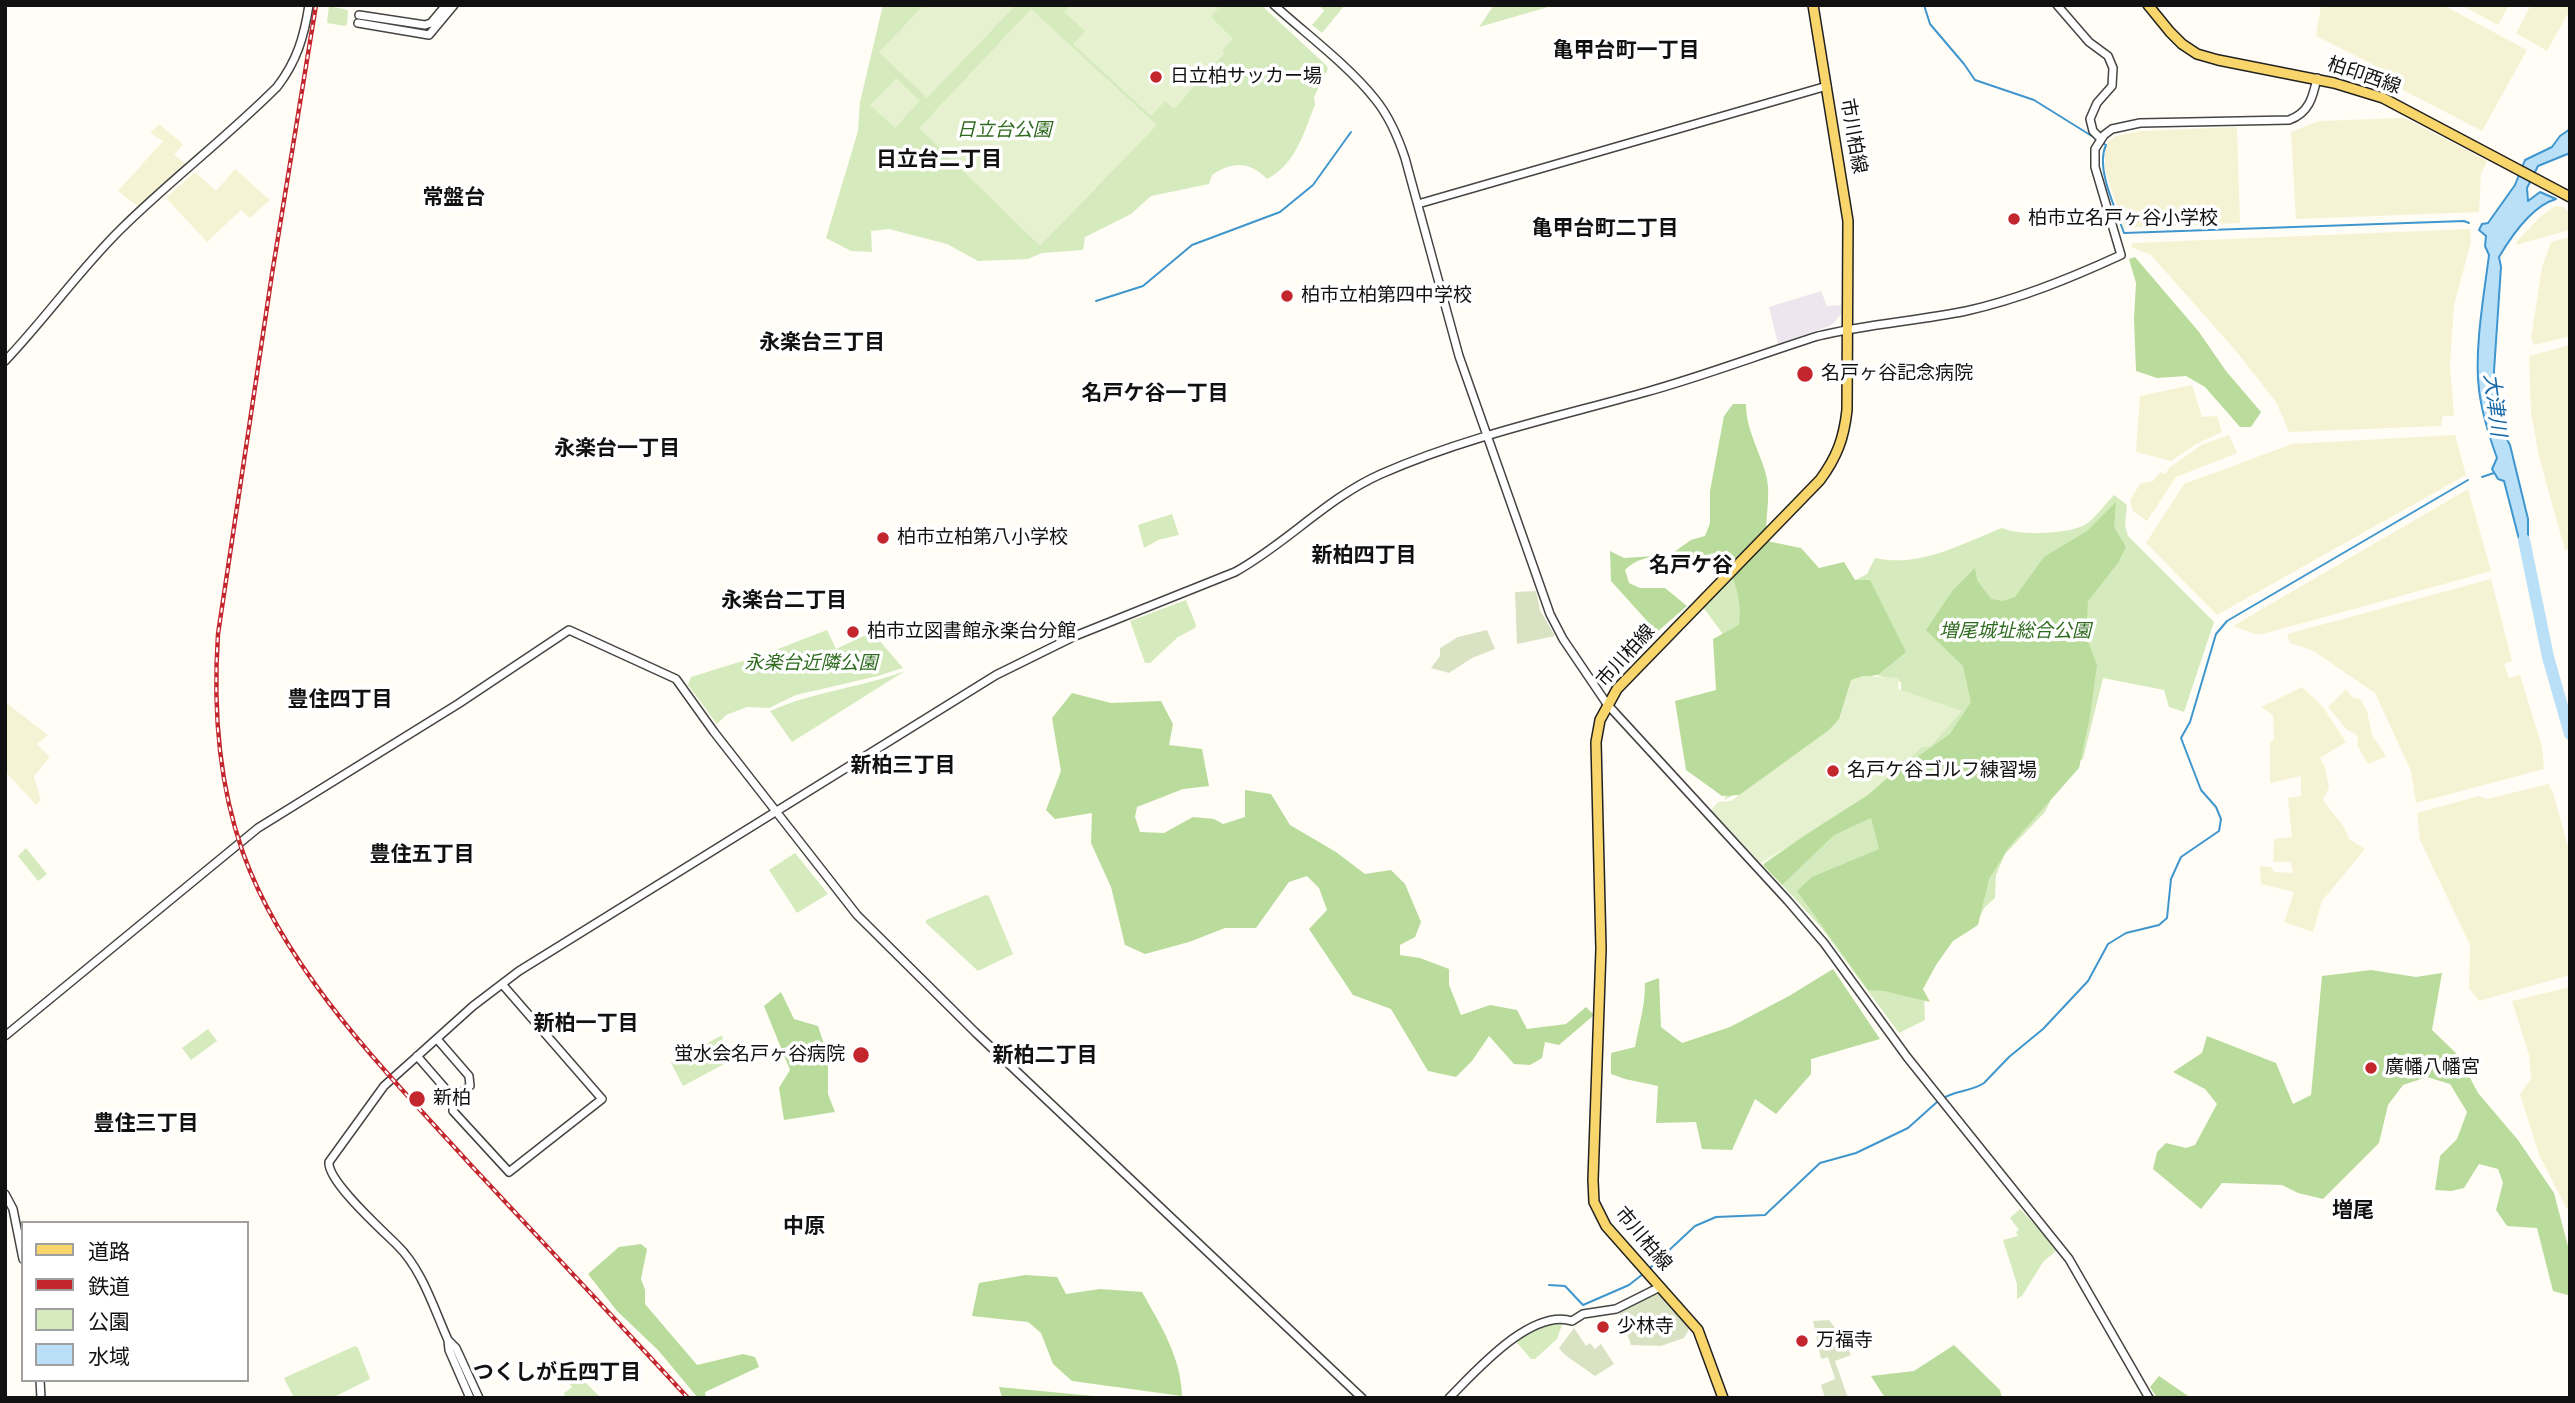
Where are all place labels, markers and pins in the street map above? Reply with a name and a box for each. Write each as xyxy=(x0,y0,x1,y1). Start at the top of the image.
place label: 日立柏サッカー場 xyxy=(1170,66,1322,88)
marker: 日立柏サッカー場 xyxy=(1148,69,1164,85)
place label: 柏市立名戸ヶ谷小学校 xyxy=(2028,208,2218,230)
marker: 柏市立名戸ヶ谷小学校 xyxy=(2006,211,2022,227)
place label: 柏市立柏第四中学校 xyxy=(1301,285,1472,307)
marker: 柏市立柏第四中学校 xyxy=(1279,288,1295,304)
place label: 名戸ヶ谷記念病院 xyxy=(1821,363,1973,385)
marker: 名戸ヶ谷記念病院 xyxy=(1795,364,1815,384)
place label: 柏市立柏第八小学校 xyxy=(897,527,1068,549)
marker: 柏市立柏第八小学校 xyxy=(875,530,891,546)
place label: 柏市立図書館永楽台分館 xyxy=(867,621,1076,643)
marker: 柏市立図書館永楽台分館 xyxy=(845,624,861,640)
place label: 名戸ケ谷ゴルフ練習場 xyxy=(1847,760,2037,782)
marker: 名戸ケ谷ゴルフ練習場 xyxy=(1825,763,1841,779)
place label: 蛍水会名戸ヶ谷病院 xyxy=(674,1044,845,1066)
marker: 蛍水会名戸ヶ谷病院 xyxy=(851,1045,871,1065)
place label: 廣幡八幡宮 xyxy=(2385,1057,2480,1079)
marker: 廣幡八幡宮 xyxy=(2363,1060,2379,1076)
place label: 新柏 xyxy=(433,1088,471,1110)
marker: 新柏 xyxy=(407,1089,427,1109)
place label: 少林寺 xyxy=(1617,1316,1674,1338)
marker: 少林寺 xyxy=(1595,1319,1611,1335)
place label: 万福寺 xyxy=(1816,1330,1873,1352)
marker: 万福寺 xyxy=(1794,1333,1810,1349)

